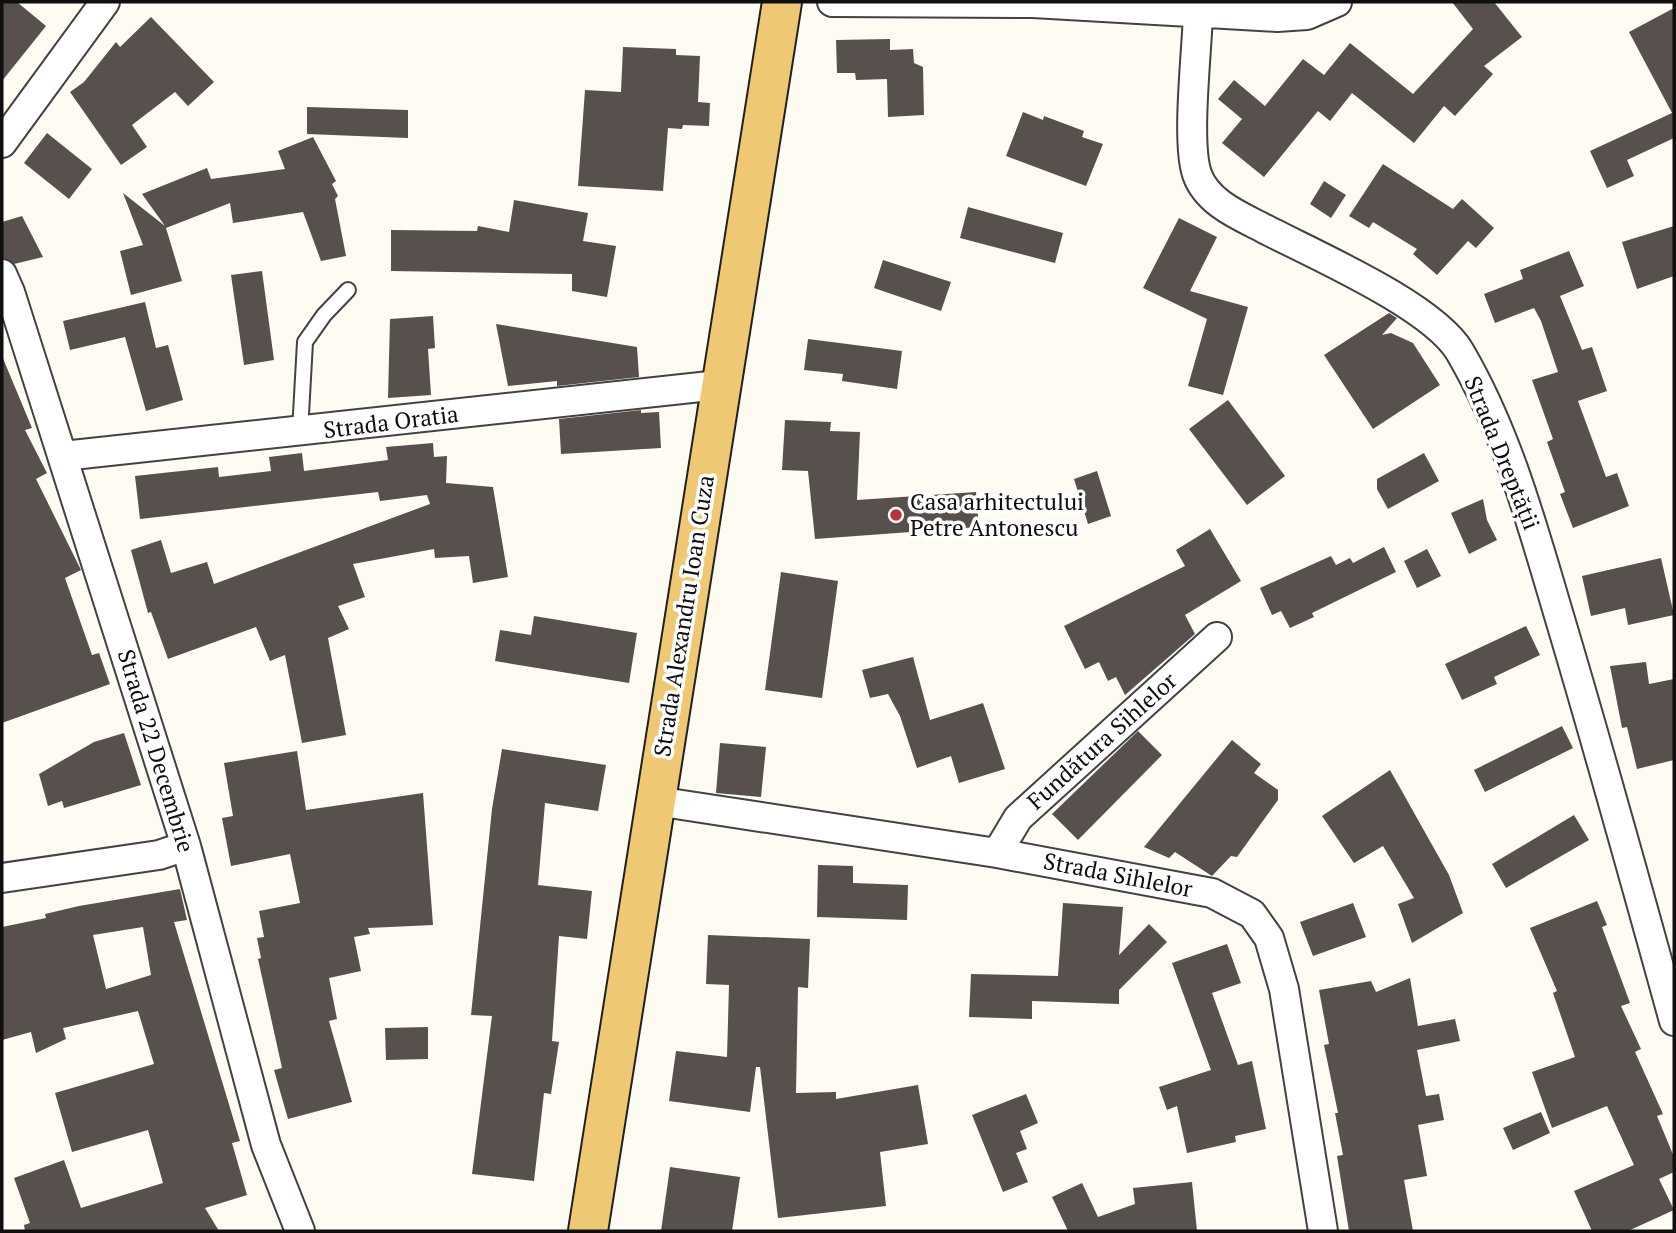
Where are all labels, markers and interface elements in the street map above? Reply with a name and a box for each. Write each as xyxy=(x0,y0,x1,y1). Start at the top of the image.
street label: Strada Dreptății xyxy=(1458,371,1547,534)
street label: Strada Oratia xyxy=(322,398,461,445)
street label: Strada Alexandru Ioan Cuza xyxy=(646,472,721,759)
place label: Casa arhitectului Petre Antonescu xyxy=(910,486,1084,543)
marker: Casa arhitectului Petre Antonescu xyxy=(888,507,904,523)
street label: Strada 22 Decembrie xyxy=(111,646,202,856)
street label: Fundătura Sihlelor xyxy=(1020,665,1183,816)
street label: Strada Sihlelor xyxy=(1041,845,1195,904)

